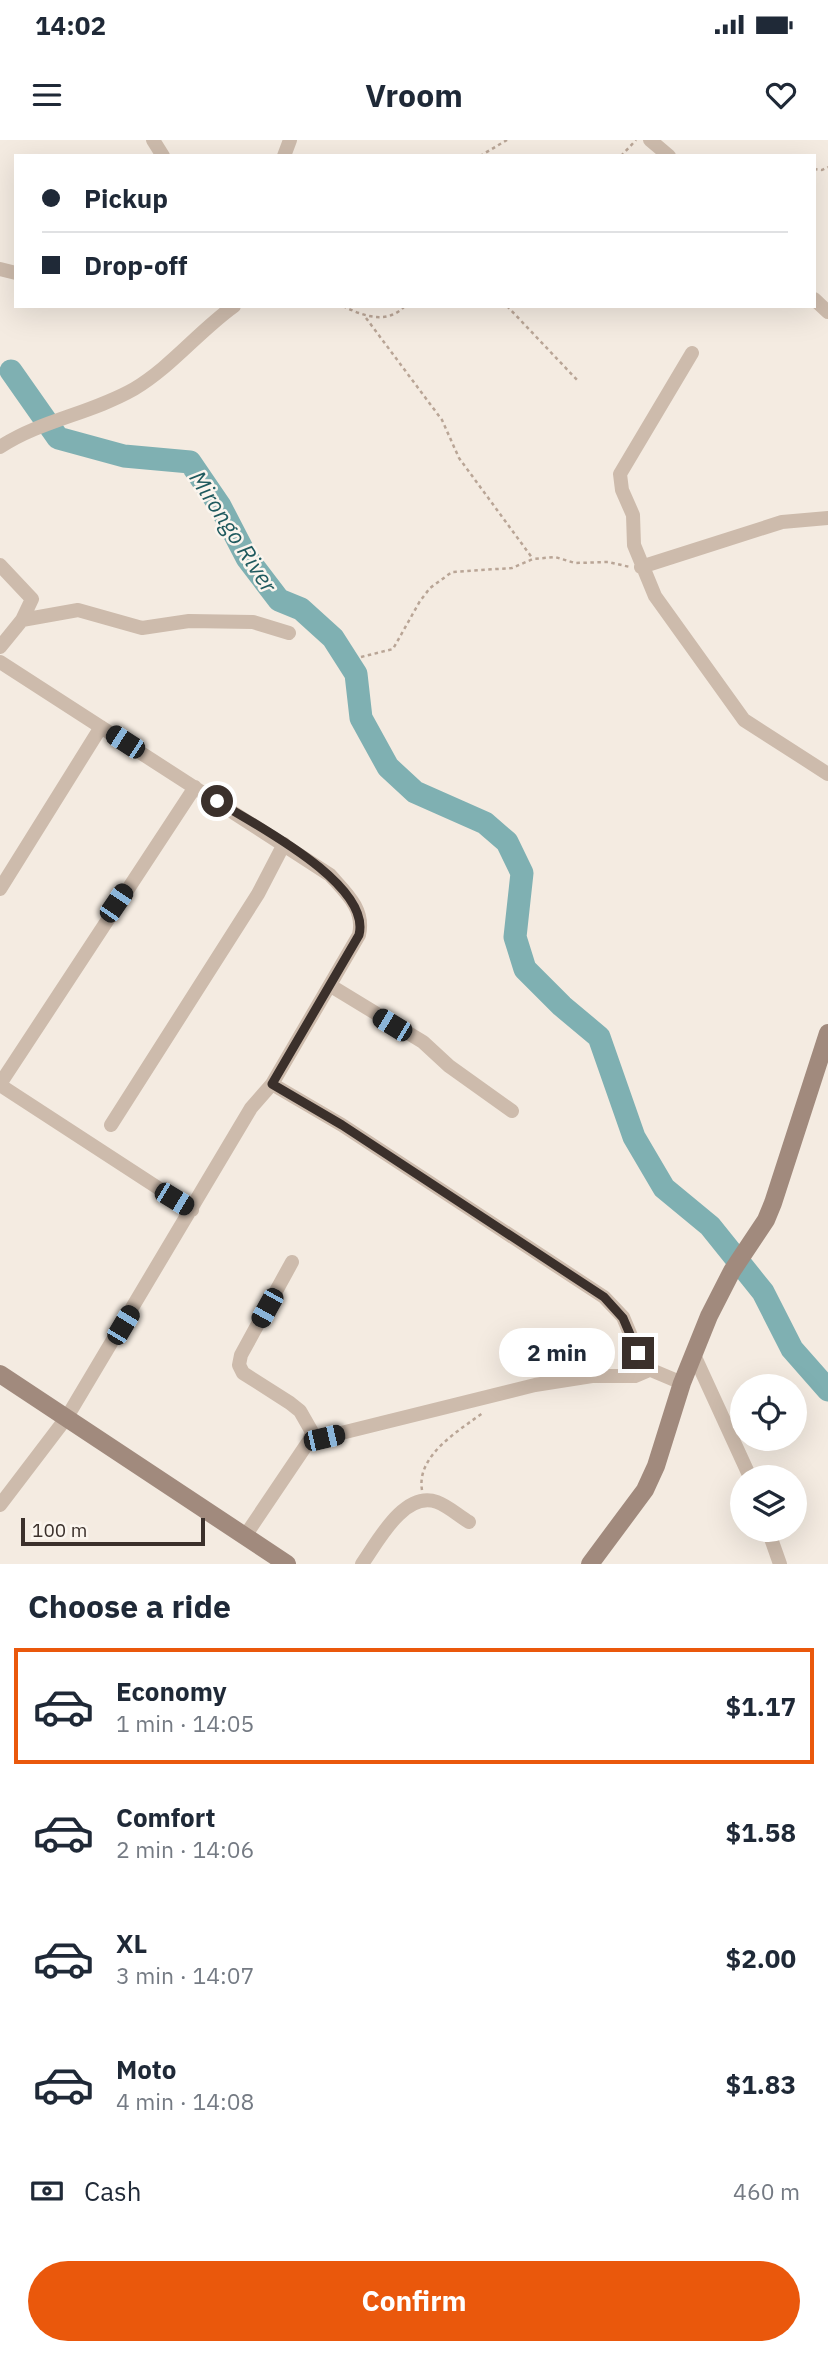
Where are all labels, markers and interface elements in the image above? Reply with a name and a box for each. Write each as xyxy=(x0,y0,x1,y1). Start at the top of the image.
text: 14:02 xyxy=(35,8,106,42)
text: Vroom xyxy=(365,74,463,116)
icon: menu xyxy=(28,76,66,114)
icon: heart xyxy=(762,76,800,114)
text: Pickup xyxy=(84,181,168,215)
text: Drop-off xyxy=(84,248,187,282)
water label: Mirongo River xyxy=(183,464,285,598)
car xyxy=(102,722,149,762)
route start xyxy=(201,785,233,817)
car xyxy=(96,880,137,926)
car xyxy=(369,1005,416,1045)
car xyxy=(151,1179,198,1219)
car xyxy=(248,1285,287,1331)
car xyxy=(104,1302,143,1348)
callout: 2 min xyxy=(498,1328,614,1378)
text: 2 min xyxy=(527,1337,587,1367)
route end xyxy=(622,1337,654,1369)
map controls xyxy=(730,1374,807,1542)
button: locate xyxy=(730,1374,807,1451)
car xyxy=(302,1423,347,1453)
button: layers xyxy=(730,1465,807,1542)
scale bar xyxy=(21,1515,205,1547)
text: 100 m xyxy=(32,1518,87,1542)
text: Choose a ride xyxy=(28,1585,231,1627)
text: Economy xyxy=(116,1674,227,1708)
icon: car xyxy=(32,1675,95,1738)
text: $1.17 xyxy=(726,1689,796,1723)
text: 1 min · 14:05 xyxy=(116,1708,254,1738)
text: Comfort xyxy=(116,1800,215,1834)
icon: car xyxy=(32,1801,95,1864)
text: $1.58 xyxy=(726,1815,796,1849)
text: 2 min · 14:06 xyxy=(116,1834,254,1864)
text: XL xyxy=(116,1926,147,1960)
icon: car xyxy=(32,1927,95,1990)
text: $2.00 xyxy=(726,1941,796,1975)
text: 3 min · 14:07 xyxy=(116,1960,254,1990)
text: Moto xyxy=(116,2052,176,2086)
icon: car xyxy=(32,2053,95,2116)
text: $1.83 xyxy=(726,2067,796,2101)
text: 4 min · 14:08 xyxy=(116,2086,254,2116)
icon: cash xyxy=(28,2172,66,2210)
text: Cash xyxy=(84,2174,141,2208)
text: 460 m xyxy=(733,2176,800,2206)
button: Confirm xyxy=(28,2261,800,2341)

